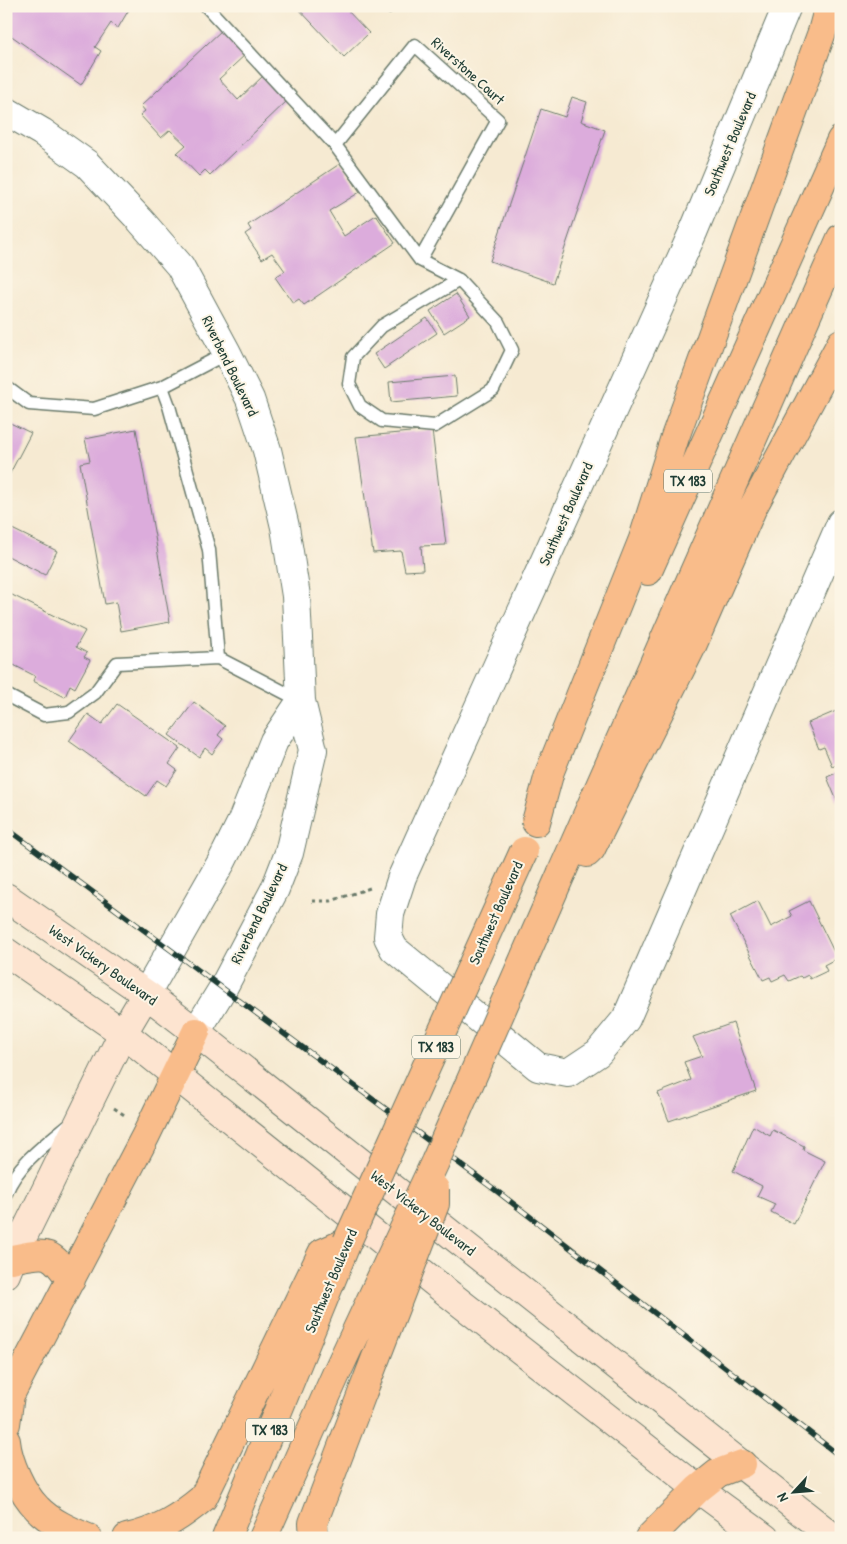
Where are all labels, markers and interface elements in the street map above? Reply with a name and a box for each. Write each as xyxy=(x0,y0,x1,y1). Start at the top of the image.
street label: Riverstone Court xyxy=(427,32,510,110)
street label: Southwest Boulevard xyxy=(698,89,761,199)
street label: Riverbend Boulevard xyxy=(197,312,264,420)
street label: Southwest Boulevard xyxy=(533,459,598,569)
road number: TX 183 xyxy=(664,470,712,492)
street label: Southwest Boulevard xyxy=(463,858,528,968)
street label: Riverbend Boulevard xyxy=(225,860,292,967)
street label: West Vickery Boulevard xyxy=(45,919,162,1010)
road number: TX 183 xyxy=(412,1036,460,1058)
street label: West Vickery Boulevard xyxy=(366,1165,480,1260)
street label: Southwest Boulevard xyxy=(299,1226,362,1336)
road number: TX 183 xyxy=(246,1418,294,1442)
north arrow xyxy=(770,1466,820,1516)
text: N xyxy=(771,1490,792,1505)

